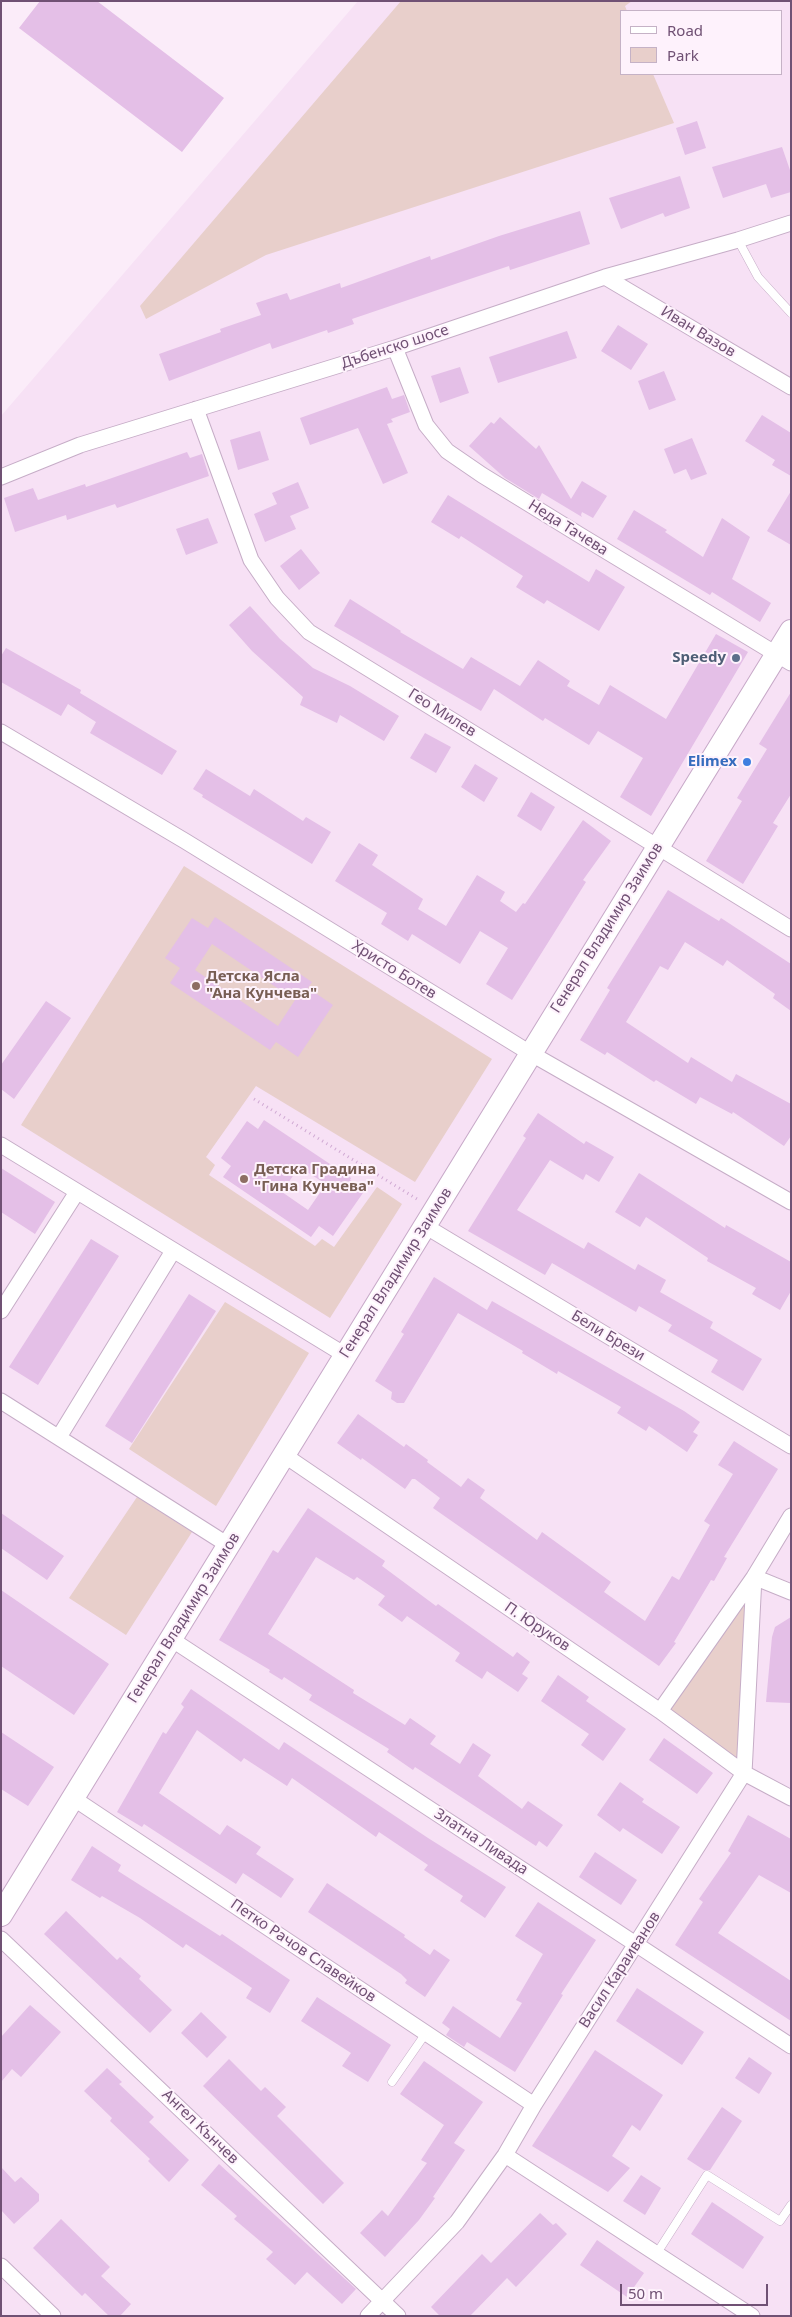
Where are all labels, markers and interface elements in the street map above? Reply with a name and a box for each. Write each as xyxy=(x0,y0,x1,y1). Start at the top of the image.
legend xyxy=(620,10,782,75)
text: Road xyxy=(667,20,703,40)
text: Park xyxy=(667,45,699,65)
street label: Иван Вазов xyxy=(657,303,739,361)
street label: Дъбенско шосе xyxy=(339,321,451,373)
street label: Неда Тачева xyxy=(525,496,611,560)
place label: Speedy xyxy=(672,649,726,667)
marker: Speedy xyxy=(730,652,742,664)
street label: Гео Милев xyxy=(405,685,479,741)
place label: Elimex xyxy=(688,753,737,771)
marker: Elimex xyxy=(741,756,753,768)
street label: Генерал Владимир Заимов xyxy=(547,840,667,1016)
street label: Христо Ботев xyxy=(349,937,439,1003)
place label: Детска Ясла "Ана Кунчева" xyxy=(206,968,317,1003)
marker: Детска Ясла "Ана Кунчева" xyxy=(190,980,202,992)
place label: Детска Градина "Гина Кунчева" xyxy=(254,1161,376,1196)
marker: Детска Градина "Гина Кунчева" xyxy=(238,1173,250,1185)
street label: Генерал Владимир Заимов xyxy=(336,1185,456,1361)
street label: Бели Брези xyxy=(568,1307,648,1365)
street label: Генерал Владимир Заимов xyxy=(124,1530,244,1706)
street label: П. Юруков xyxy=(501,1599,573,1655)
street label: Златна Ливада xyxy=(431,1805,531,1879)
street label: Петко Рачов Славейков xyxy=(227,1896,379,2006)
street label: Васил Караиванов xyxy=(576,1908,664,2032)
street label: Ангел Кънчев xyxy=(158,2086,242,2168)
scale bar xyxy=(622,2274,770,2306)
text: 50 m xyxy=(628,2283,663,2303)

